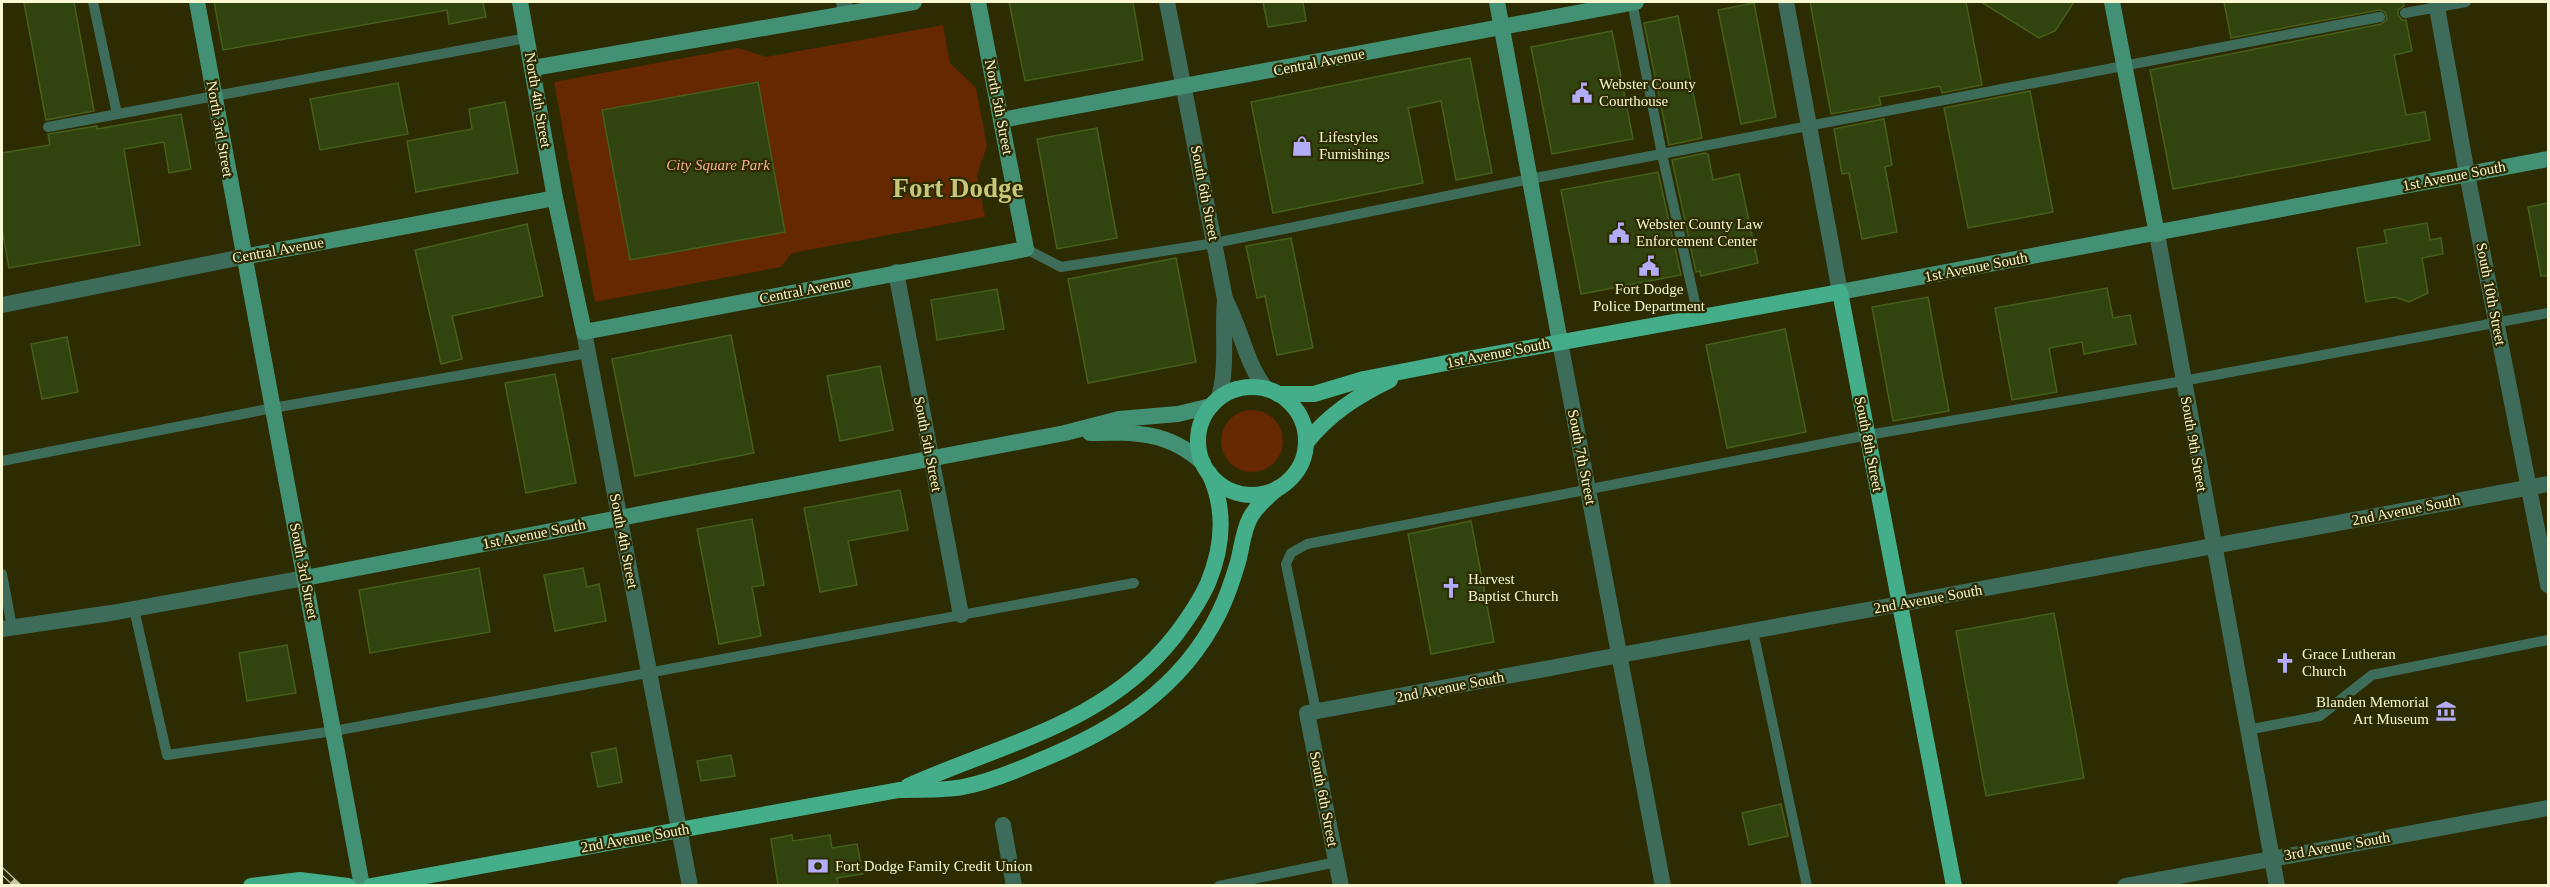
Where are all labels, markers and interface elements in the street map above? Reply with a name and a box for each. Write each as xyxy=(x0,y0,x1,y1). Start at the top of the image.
street label: Central Avenue xyxy=(1272,45,1366,79)
street label: North 4th Street xyxy=(522,51,554,150)
street label: North 5th Street xyxy=(982,58,1016,157)
place label: Webster County Courthouse xyxy=(1599,76,1696,109)
street label: North 3rd Street xyxy=(204,80,236,179)
public building icon: Webster County Courthouse xyxy=(1570,81,1594,105)
place label: Lifestyles Furnishings xyxy=(1319,129,1390,162)
shop icon: Lifestyles Furnishings xyxy=(1290,134,1314,158)
street label: South 6th Street xyxy=(1188,144,1222,243)
park label: City Square Park xyxy=(666,157,770,173)
street label: 1st Avenue South xyxy=(2401,158,2507,194)
district label: Fort Dodge xyxy=(892,173,1024,203)
place label: Webster County Law Enforcement Center xyxy=(1636,216,1763,249)
public building icon: Webster County Law Enforcement Center xyxy=(1607,221,1631,245)
street label: Central Avenue xyxy=(231,234,325,266)
street label: South 10th Street xyxy=(2473,241,2509,347)
street label: 1st Avenue South xyxy=(1923,249,2029,285)
public building icon: Fort Dodge Police Department xyxy=(1637,254,1661,278)
street label: Central Avenue xyxy=(758,273,852,307)
place label: Fort Dodge Police Department xyxy=(1593,281,1706,314)
street label: 1st Avenue South xyxy=(1445,335,1551,371)
street label: South 5th Street xyxy=(911,395,945,494)
street label: South 8th Street xyxy=(1852,395,1886,494)
street label: South 9th Street xyxy=(2178,395,2210,494)
street label: South 7th Street xyxy=(1565,408,1599,507)
street label: South 4th Street xyxy=(607,492,641,591)
street label: 2nd Avenue South xyxy=(2351,492,2462,528)
street label: 1st Avenue South xyxy=(481,516,587,552)
street label: South 3rd Street xyxy=(287,522,321,621)
place label: Harvest Baptist Church xyxy=(1468,571,1559,604)
church icon: Harvest Baptist Church xyxy=(1439,576,1463,600)
street label: 2nd Avenue South xyxy=(1873,582,1984,616)
place label: Grace Lutheran Church xyxy=(2302,646,2396,679)
church icon: Grace Lutheran Church xyxy=(2273,651,2297,675)
street label: 2nd Avenue South xyxy=(1395,669,1506,705)
place label: Blanden Memorial Art Museum xyxy=(2316,694,2429,727)
museum icon: Blanden Memorial Art Museum xyxy=(2434,699,2458,723)
street label: South 6th Street xyxy=(1307,750,1341,849)
street label: 2nd Avenue South xyxy=(580,821,691,855)
street label: 3rd Avenue South xyxy=(2283,829,2392,863)
bank icon: Fort Dodge Family Credit Union xyxy=(806,854,830,878)
place label: Fort Dodge Family Credit Union xyxy=(835,858,1033,874)

